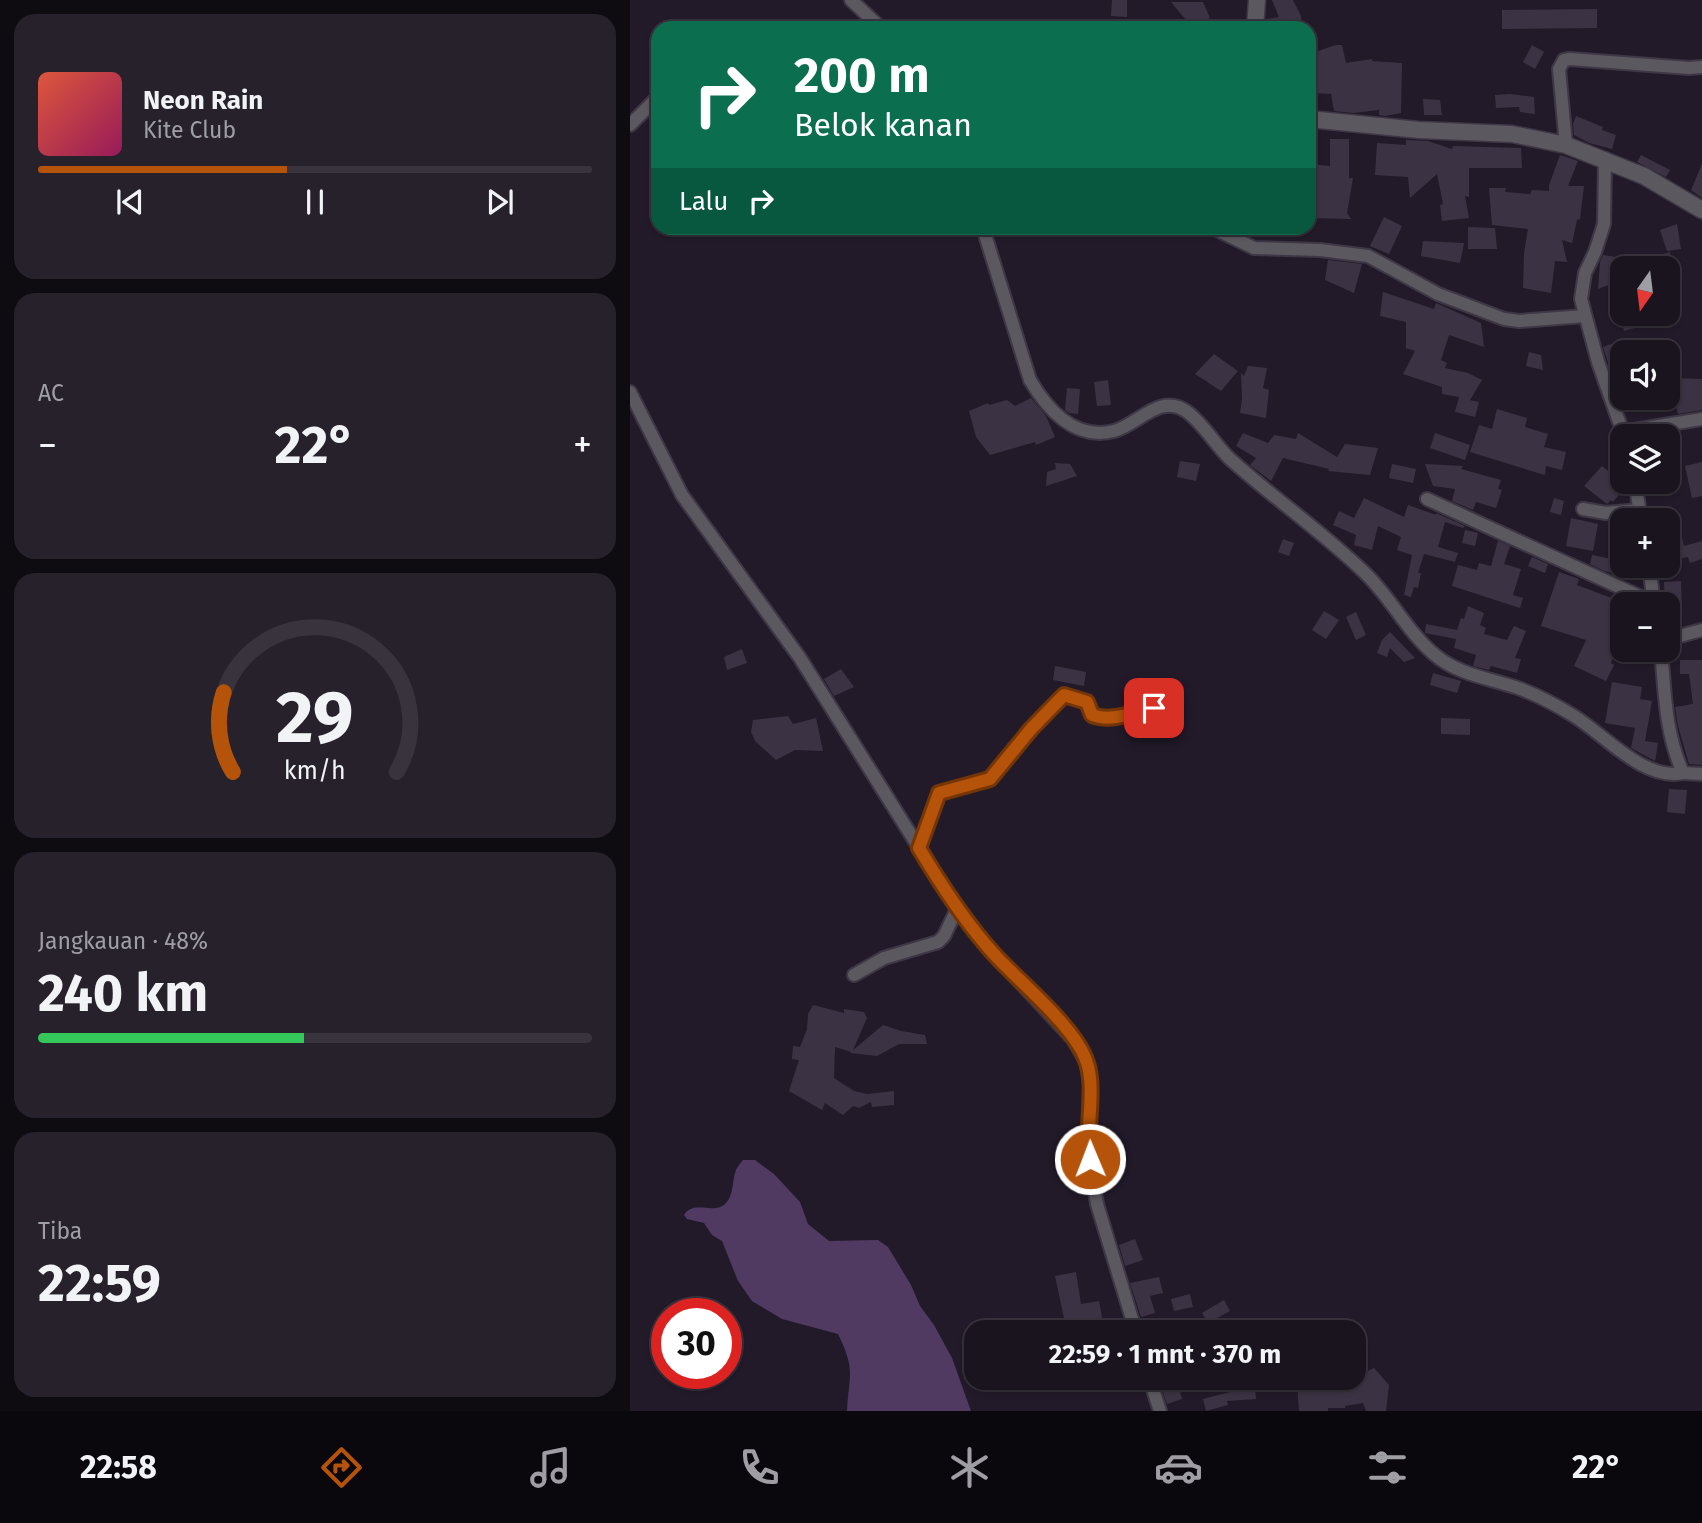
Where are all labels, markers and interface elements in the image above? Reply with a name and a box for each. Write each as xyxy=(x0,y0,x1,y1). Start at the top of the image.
text: 200 m xyxy=(794,46,930,105)
icon: right xyxy=(679,49,770,140)
text: Neon Rain xyxy=(143,85,263,116)
text: Belok kanan xyxy=(794,106,972,144)
text: Kite Club xyxy=(143,116,236,144)
icon: right xyxy=(742,182,780,220)
icon: previous xyxy=(111,183,149,221)
icon: pause xyxy=(296,183,334,221)
icon: next xyxy=(481,183,519,221)
text: Lalu xyxy=(679,186,728,217)
north arrow xyxy=(1610,256,1680,326)
map controls xyxy=(1610,256,1680,662)
button: sound xyxy=(1610,340,1680,410)
text: AC xyxy=(38,379,64,407)
text: 22° xyxy=(275,414,355,477)
text: − xyxy=(38,422,57,468)
text: + xyxy=(573,422,592,468)
button: layers xyxy=(1610,424,1680,494)
button: + xyxy=(1610,508,1680,578)
button: − xyxy=(1610,592,1680,662)
text: 29 xyxy=(276,674,354,761)
pin xyxy=(1124,678,1184,738)
icon: arrive xyxy=(1135,689,1173,727)
text: km/h xyxy=(284,755,346,785)
text: Jangkauan · 48% xyxy=(38,927,208,955)
text: 240 km xyxy=(38,962,208,1025)
position arrow xyxy=(1053,1122,1127,1196)
text: Tiba xyxy=(38,1217,82,1245)
text: 22:59 xyxy=(38,1252,161,1315)
speed limit sign: 30 xyxy=(651,1298,742,1389)
text: 22:59 · 1 mnt · 370 m xyxy=(1049,1339,1281,1370)
icon: directions xyxy=(317,1443,366,1492)
icon: music xyxy=(526,1443,575,1492)
icon: phone xyxy=(735,1443,784,1492)
icon: climate xyxy=(945,1443,994,1492)
icon: car xyxy=(1154,1443,1203,1492)
icon: filters xyxy=(1363,1443,1412,1492)
text: 22:58 xyxy=(80,1448,157,1486)
text: 22° xyxy=(1572,1448,1622,1486)

